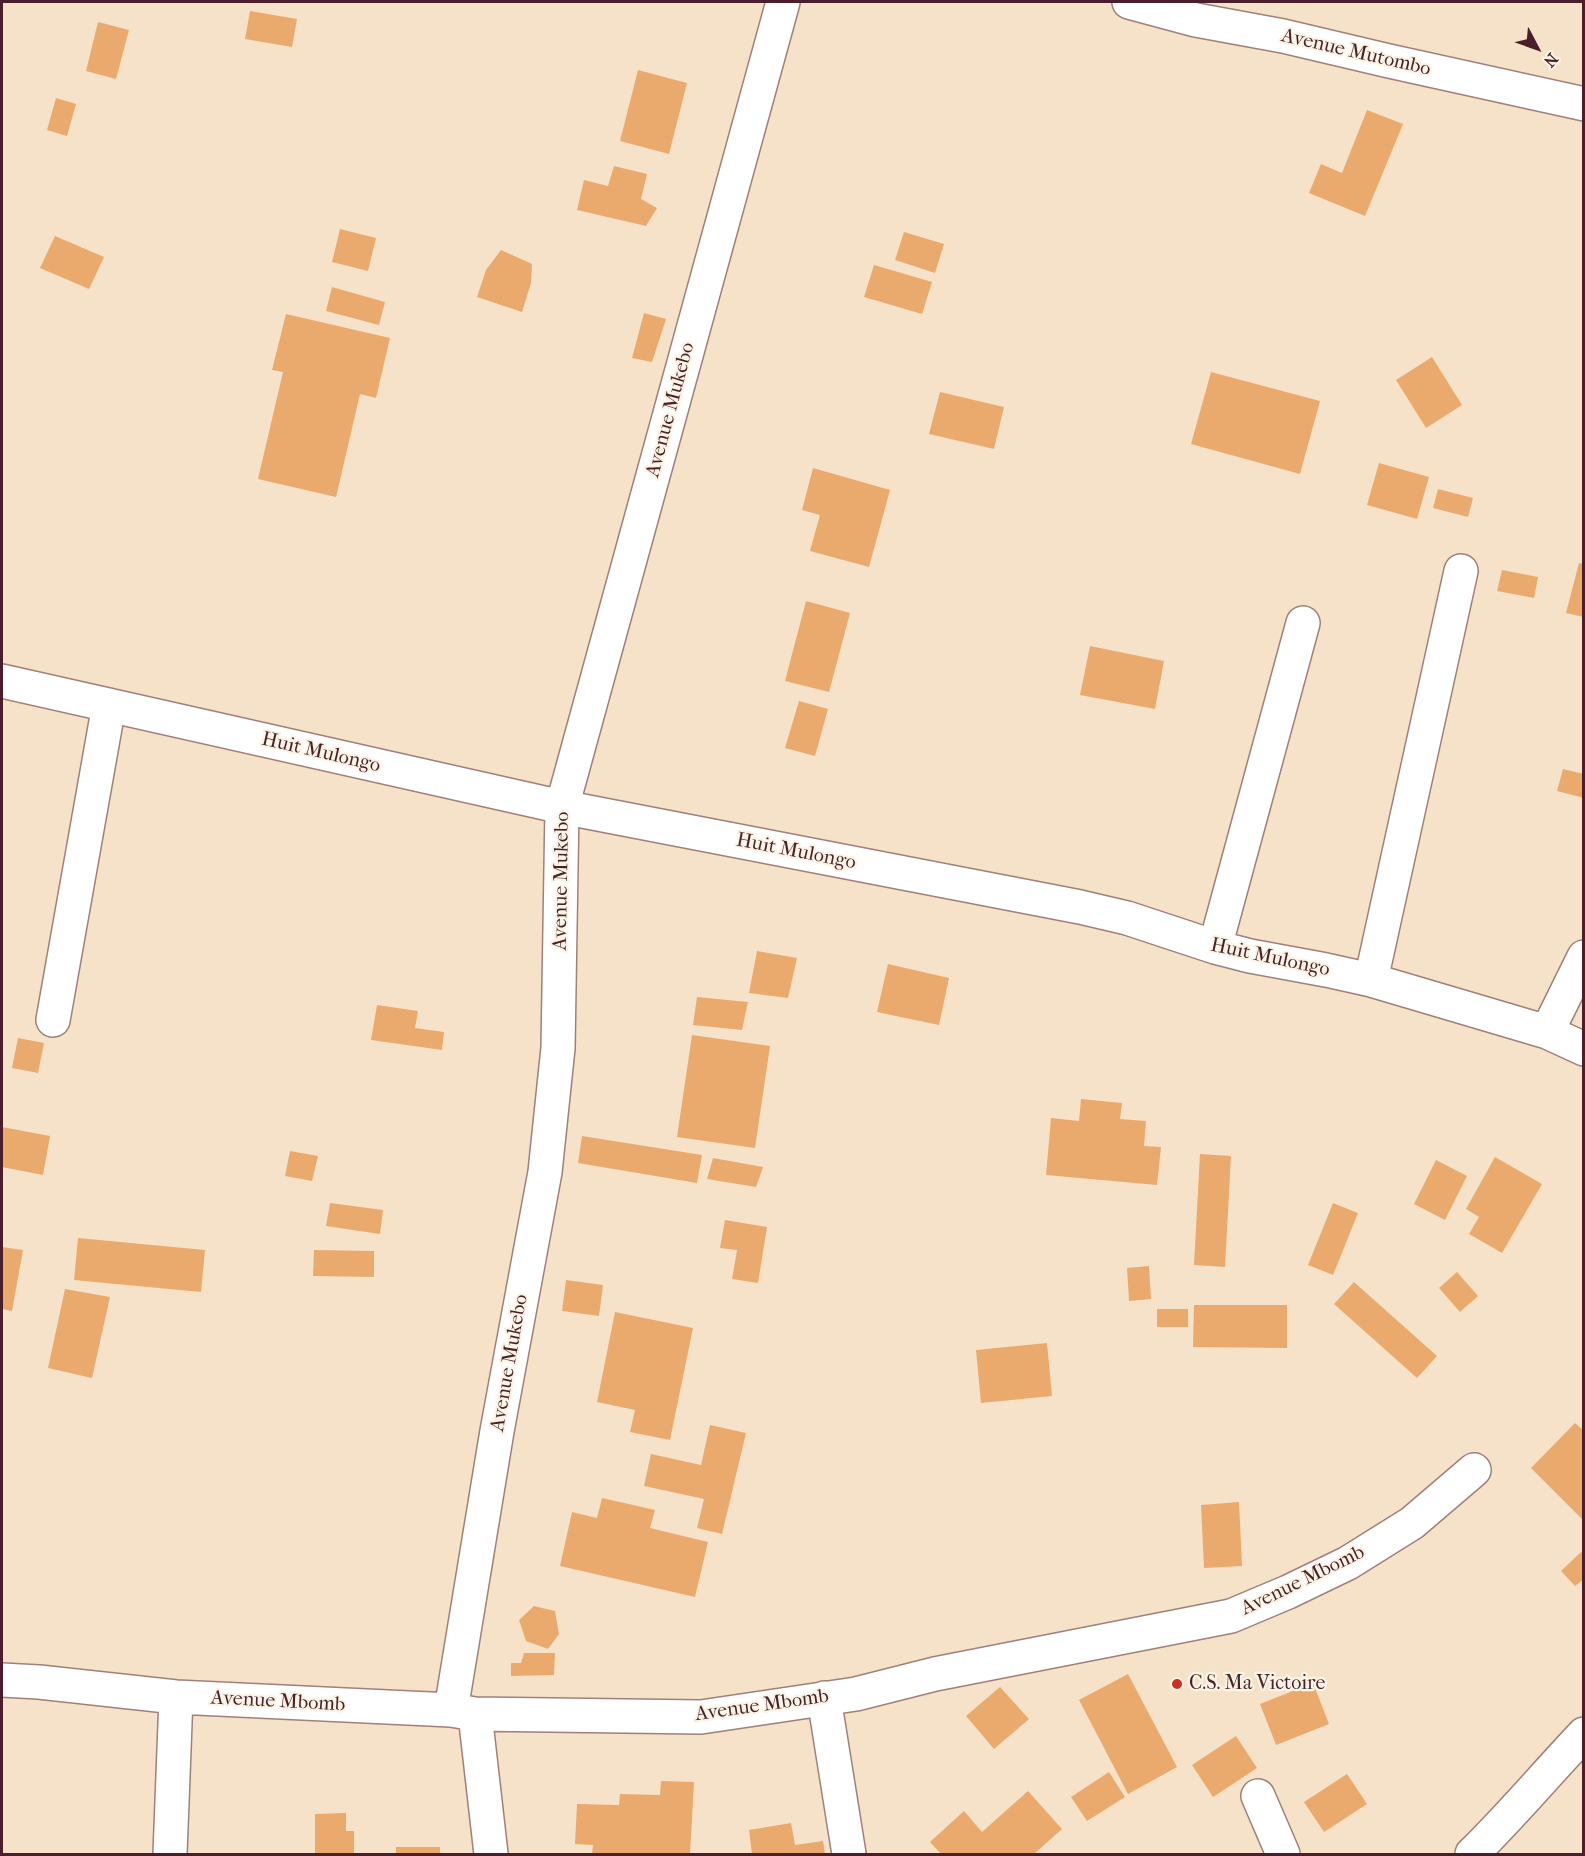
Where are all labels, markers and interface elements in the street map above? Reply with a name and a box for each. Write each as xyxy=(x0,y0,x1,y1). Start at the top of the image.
north arrow xyxy=(1507,18,1567,78)
street label: Avenue Mutombo xyxy=(1279,24,1433,82)
text: N xyxy=(1540,49,1562,71)
street label: Avenue Mukebo xyxy=(641,340,701,480)
street label: Huit Mulongo xyxy=(259,728,383,778)
street label: Avenue Mukebo xyxy=(549,811,575,951)
street label: Huit Mulongo xyxy=(734,829,858,875)
street label: Huit Mulongo xyxy=(1208,934,1332,982)
street label: Avenue Mukebo xyxy=(486,1293,534,1433)
street label: Avenue Mbomb xyxy=(1237,1541,1369,1621)
place label: C.S. Ma Victoire xyxy=(1189,1672,1325,1696)
marker: C.S. Ma Victoire xyxy=(1170,1677,1184,1691)
street label: Avenue Mbomb xyxy=(694,1685,830,1727)
street label: Avenue Mbomb xyxy=(210,1686,346,1718)

